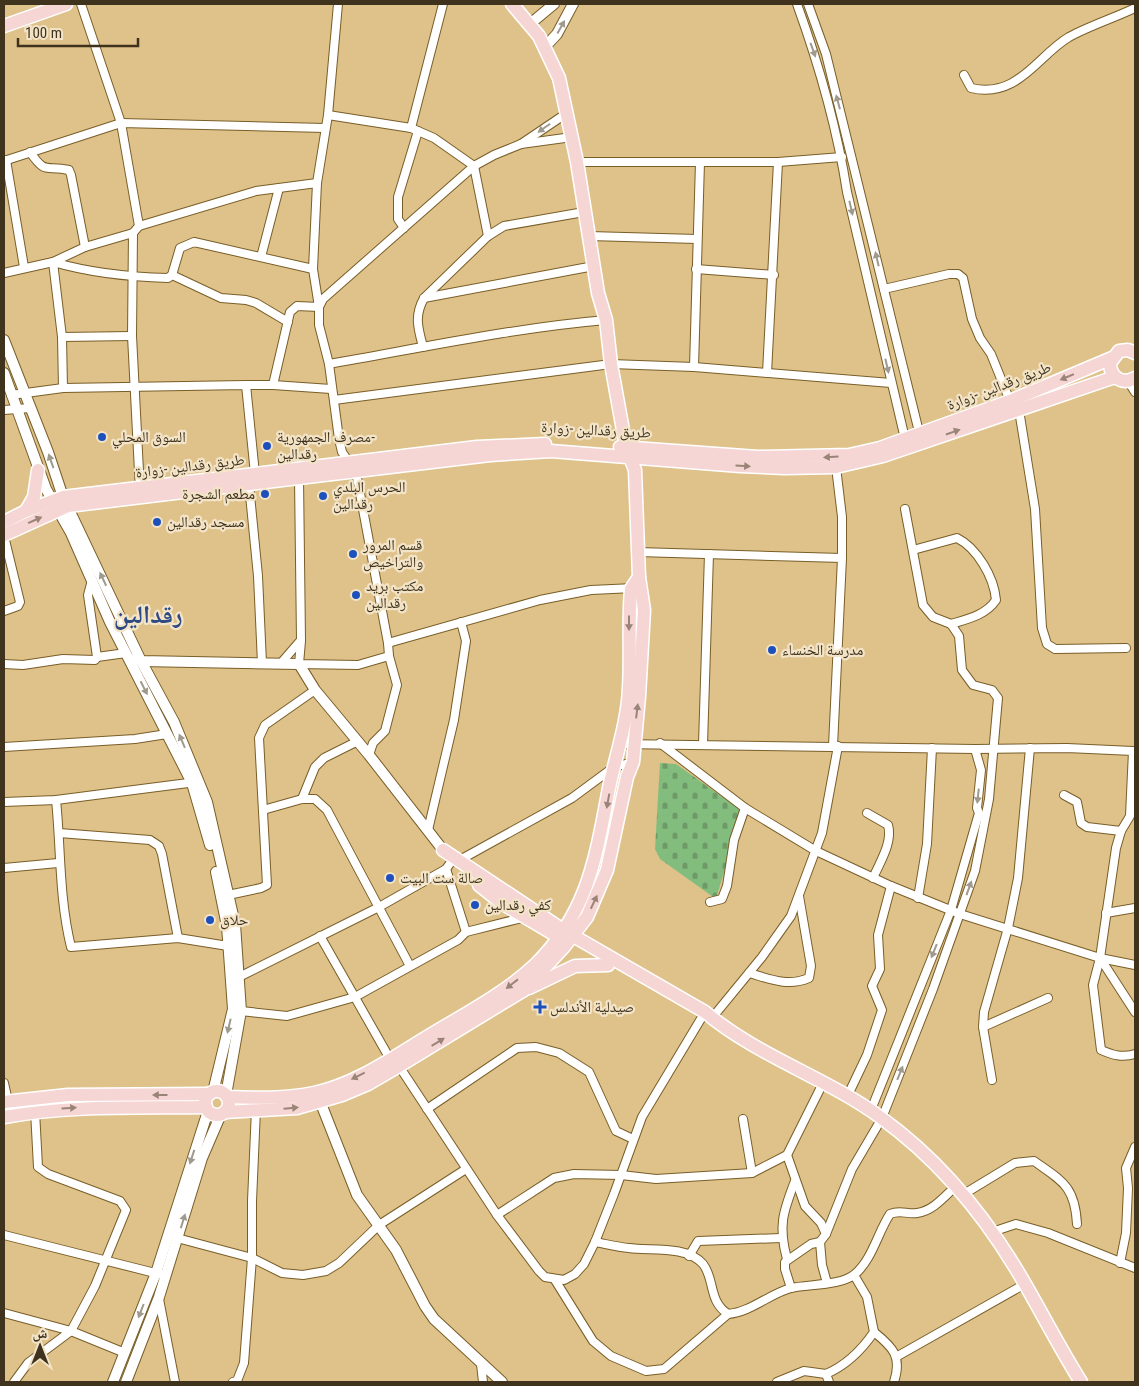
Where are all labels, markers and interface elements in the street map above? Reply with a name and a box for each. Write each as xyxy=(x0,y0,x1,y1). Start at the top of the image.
scale bar xyxy=(18,15,138,47)
one-way arrow xyxy=(557,20,565,34)
text: 100 m xyxy=(25,24,62,42)
one-way arrow xyxy=(810,42,817,57)
one-way arrow xyxy=(834,94,842,109)
one-way arrow xyxy=(537,123,550,133)
one-way arrow xyxy=(847,200,855,215)
one-way arrow xyxy=(873,252,881,267)
one-way arrow xyxy=(883,358,891,373)
street label: طريق رقدالين -زوارة xyxy=(945,358,1054,415)
one-way arrow xyxy=(1060,374,1074,382)
street label: طريق رقدالين -زوارة xyxy=(541,418,651,443)
place label: السوق المحلي xyxy=(112,428,186,449)
place label: مصرف الجمهورية- رقدالين xyxy=(277,428,375,464)
one-way arrow xyxy=(945,428,960,436)
marker: السوق المحلي xyxy=(96,431,108,443)
marker: مصرف الجمهورية- رقدالين xyxy=(261,440,273,452)
street label: طريق رقدالين -زوارة xyxy=(134,450,246,483)
one-way arrow xyxy=(47,453,55,468)
one-way arrow xyxy=(823,453,839,461)
one-way arrow xyxy=(735,463,751,471)
place label: الحرس البلدي رقدالين xyxy=(333,478,406,514)
place label: مطعم الشجرة xyxy=(182,485,255,504)
marker: مطعم الشجرة xyxy=(259,488,271,500)
marker: الحرس البلدي رقدالين xyxy=(317,490,329,502)
place label: مسجد رقدالين xyxy=(167,513,245,532)
one-way arrow xyxy=(28,515,43,524)
marker: مسجد رقدالين xyxy=(151,516,163,528)
place label: قسم المرور والتراخيص xyxy=(362,536,423,572)
marker: قسم المرور والتراخيص xyxy=(347,548,359,560)
one-way arrow xyxy=(99,572,107,587)
place label: مكتب بريد رقدالين xyxy=(366,577,423,613)
marker: مكتب بريد رقدالين xyxy=(350,589,362,601)
district label: رقدالين xyxy=(114,600,182,630)
one-way arrow xyxy=(625,615,633,631)
place label: مدرسة الخنساء xyxy=(782,641,863,659)
marker: مدرسة الخنساء xyxy=(766,644,778,656)
one-way arrow xyxy=(140,680,148,695)
one-way arrow xyxy=(633,702,641,718)
one-way arrow xyxy=(178,734,186,748)
one-way arrow xyxy=(974,789,982,805)
one-way arrow xyxy=(603,793,611,809)
place label: صالة ست البيت xyxy=(400,869,483,887)
marker: صالة ست البيت xyxy=(384,872,396,884)
one-way arrow xyxy=(965,880,973,895)
one-way arrow xyxy=(591,895,599,909)
place label: كفي رقدالين xyxy=(485,896,551,917)
marker: كفي رقدالين xyxy=(469,899,481,911)
place label: حلاق xyxy=(220,911,249,930)
marker: حلاق xyxy=(204,914,216,926)
one-way arrow xyxy=(930,944,938,958)
one-way arrow xyxy=(506,978,519,989)
place label: صيدلية الأندلس xyxy=(550,998,634,1017)
marker: صيدلية الأندلس xyxy=(534,1001,546,1013)
one-way arrow xyxy=(224,1018,232,1033)
one-way arrow xyxy=(432,1038,445,1047)
one-way arrow xyxy=(896,1065,904,1080)
one-way arrow xyxy=(351,1073,365,1081)
one-way arrow xyxy=(152,1091,168,1099)
one-way arrow xyxy=(62,1104,78,1112)
one-way arrow xyxy=(283,1104,299,1112)
one-way arrow xyxy=(188,1149,195,1164)
one-way arrow xyxy=(179,1213,187,1228)
one-way arrow xyxy=(137,1304,145,1319)
north arrow xyxy=(15,1321,65,1371)
text: ش xyxy=(33,1325,48,1342)

